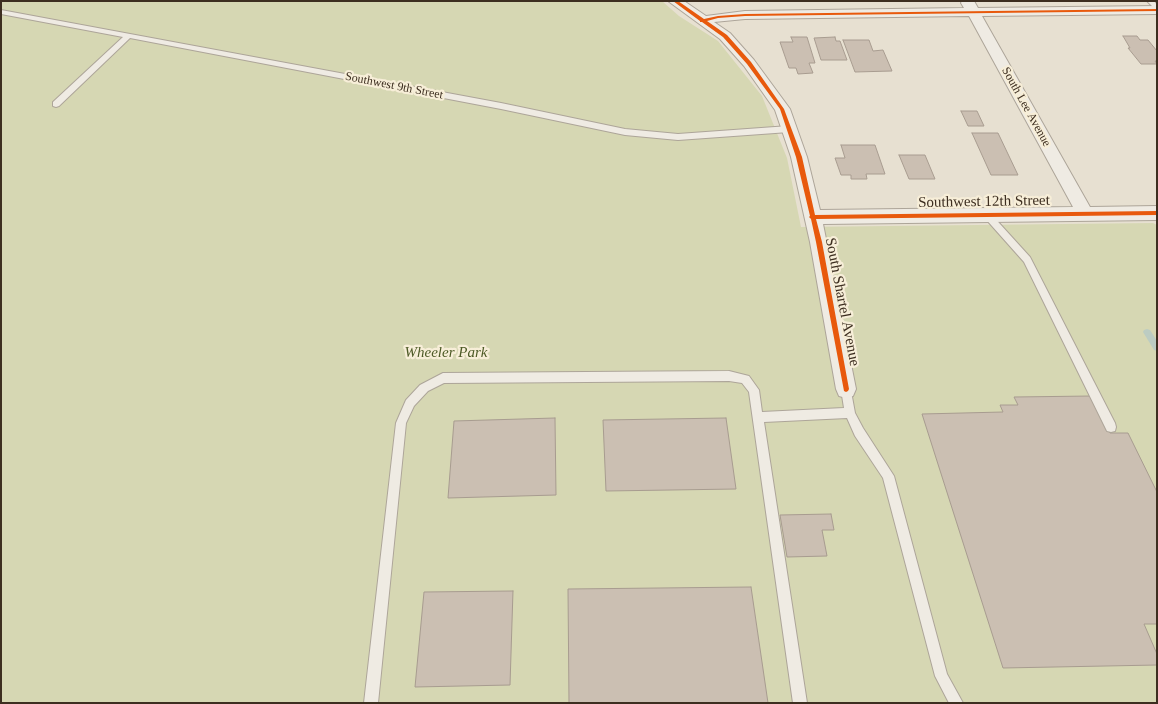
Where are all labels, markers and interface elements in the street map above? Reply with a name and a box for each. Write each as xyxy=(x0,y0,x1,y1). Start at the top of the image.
street label: South Lee Avenue xyxy=(998,65,1054,149)
street label: Southwest 9th Street xyxy=(344,69,444,103)
street label: Southwest 12th Street xyxy=(918,192,1050,212)
street label: South Shartel Avenue xyxy=(821,236,863,368)
park label: Wheeler Park xyxy=(405,344,487,362)

